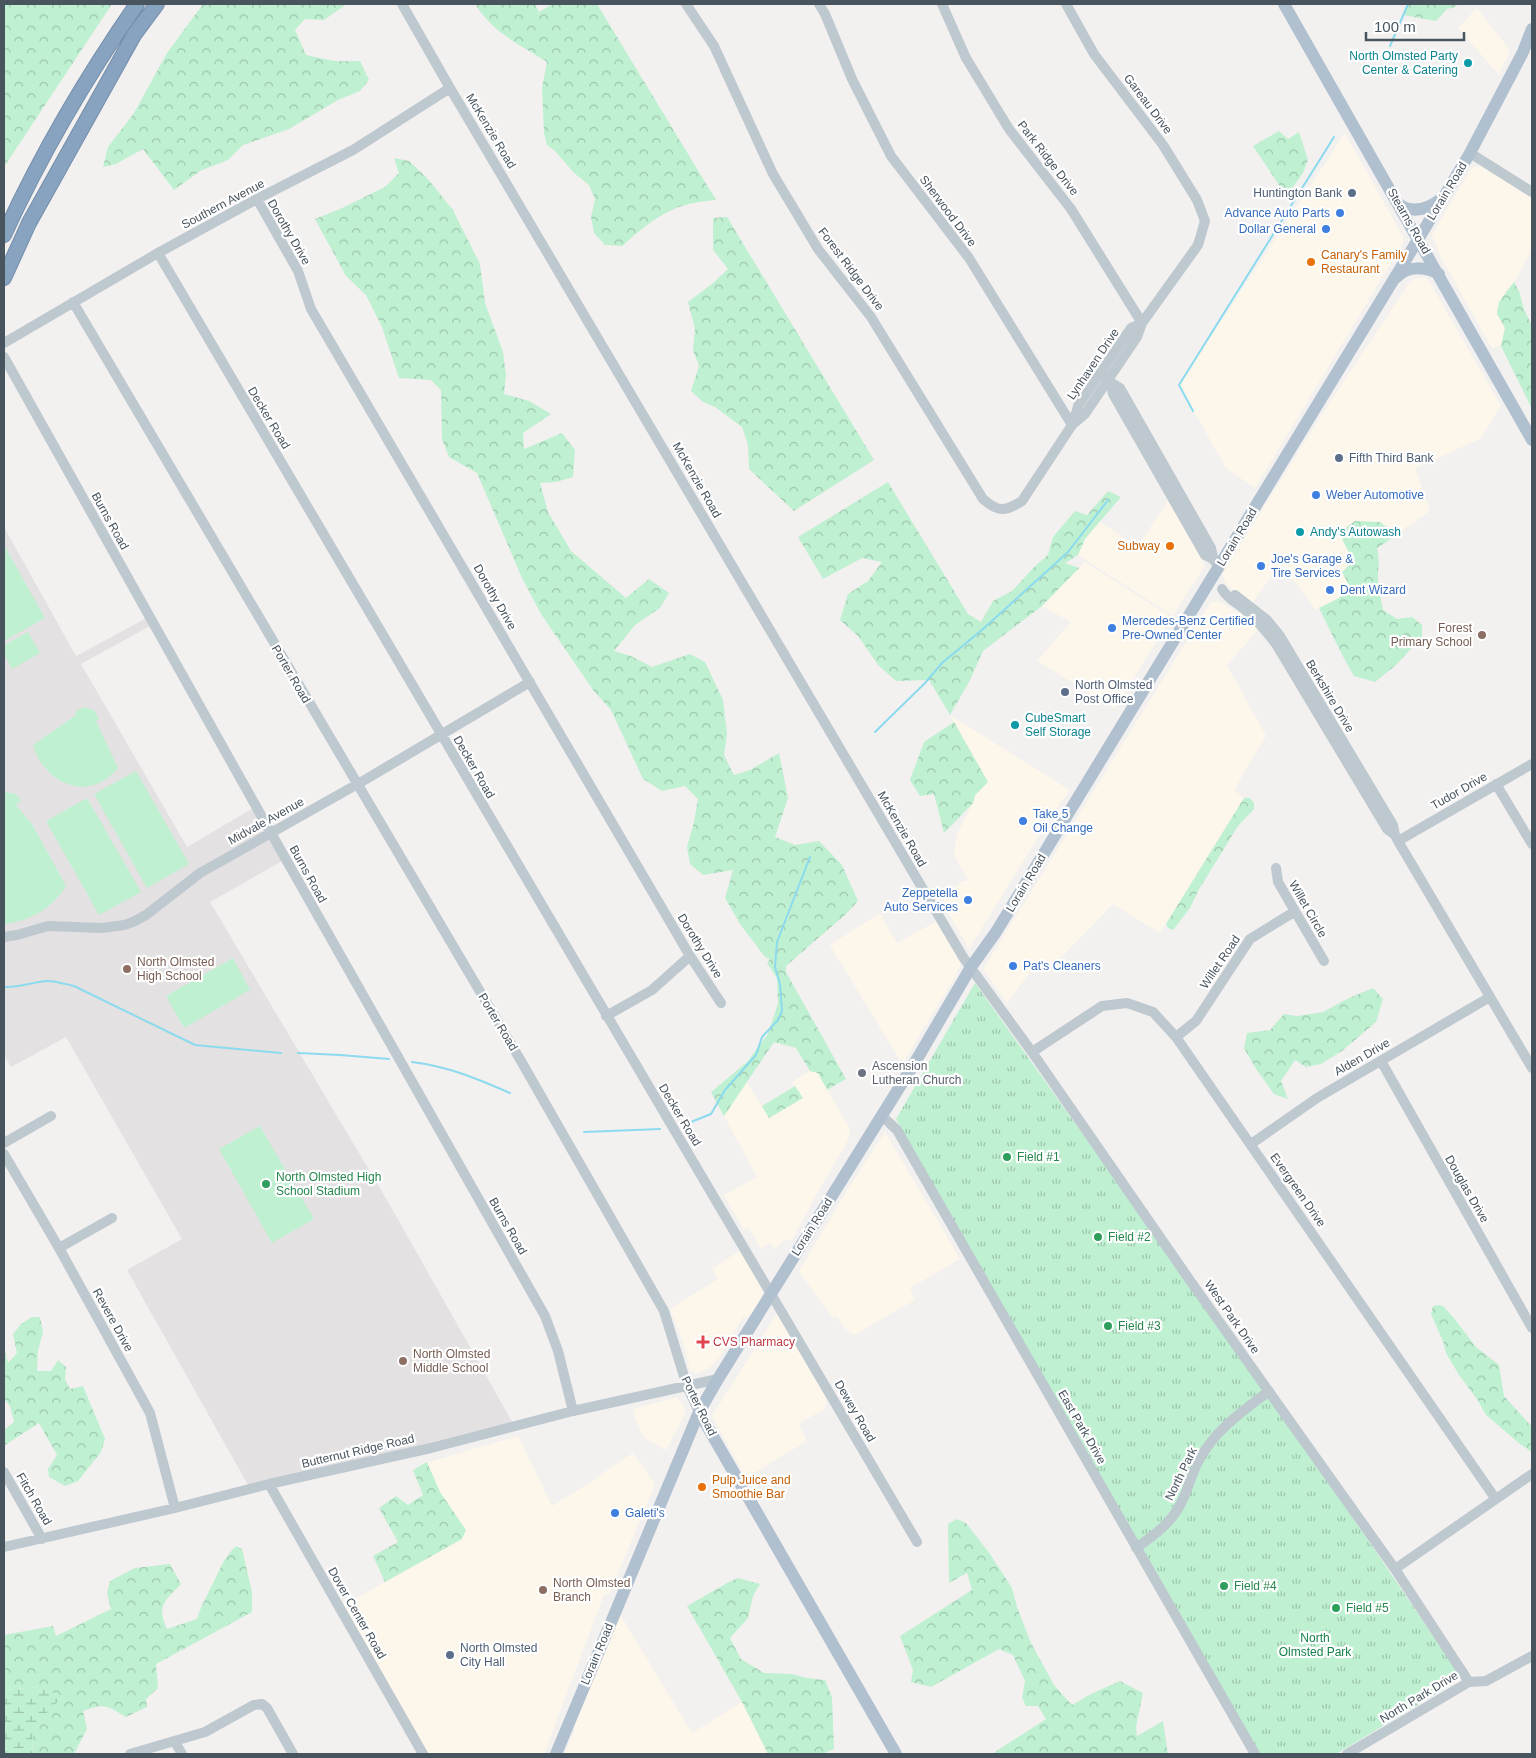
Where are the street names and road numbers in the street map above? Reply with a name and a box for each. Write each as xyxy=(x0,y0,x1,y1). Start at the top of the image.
street label: Gareau Drive xyxy=(1121,71,1175,137)
street label: McKenzie Road xyxy=(463,91,519,171)
street label: Park Ridge Drive xyxy=(1015,118,1082,198)
street label: Lorain Road xyxy=(1424,159,1470,223)
street label: Sherwood Drive xyxy=(917,173,979,250)
street label: Southern Avenue xyxy=(179,176,267,232)
street label: Stearns Road xyxy=(1385,186,1433,256)
street label: Dorothy Drive xyxy=(265,197,314,268)
street label: Forest Ridge Drive xyxy=(815,225,887,313)
street label: Lynhaven Drive xyxy=(1064,325,1122,402)
street label: Decker Road xyxy=(245,384,293,452)
street label: McKenzie Road xyxy=(670,440,724,520)
street label: Burns Road xyxy=(89,490,131,552)
street label: Lorain Road xyxy=(1214,505,1260,569)
street label: Dorothy Drive xyxy=(471,562,520,633)
street label: Porter Road xyxy=(269,642,313,706)
street label: Berkshire Drive xyxy=(1303,657,1357,735)
street label: Decker Road xyxy=(450,733,498,801)
street label: Tudor Drive xyxy=(1429,769,1490,813)
street label: McKenzie Road xyxy=(875,789,929,869)
street label: Midvale Avenue xyxy=(226,794,307,848)
street label: Burns Road xyxy=(287,843,329,905)
street label: Lorain Road xyxy=(1003,851,1049,915)
street label: Willet Circle xyxy=(1286,878,1330,940)
street label: Dorothy Drive xyxy=(675,911,726,981)
street label: Willet Road xyxy=(1197,933,1243,991)
street label: Porter Road xyxy=(475,991,521,1053)
street label: Alden Drive xyxy=(1332,1035,1393,1079)
street label: Decker Road xyxy=(656,1081,704,1149)
street label: Evergreen Drive xyxy=(1267,1150,1329,1230)
street label: Douglas Drive xyxy=(1442,1153,1492,1225)
street label: Burns Road xyxy=(486,1195,530,1257)
street label: Lorain Road xyxy=(789,1196,835,1258)
street label: West Park Drive xyxy=(1201,1278,1263,1357)
street label: Revere Drive xyxy=(90,1286,136,1354)
street label: Porter Road xyxy=(679,1374,719,1438)
street label: Dewey Road xyxy=(832,1378,878,1444)
street label: East Park Drive xyxy=(1055,1387,1109,1467)
street label: Butternut Ridge Road xyxy=(300,1431,416,1471)
street label: North Park xyxy=(1162,1444,1200,1503)
street label: Fitch Road xyxy=(13,1470,55,1528)
street label: Dover Center Road xyxy=(325,1565,389,1661)
street label: Lorain Road xyxy=(578,1621,616,1687)
street label: North Park Drive xyxy=(1377,1668,1461,1726)

